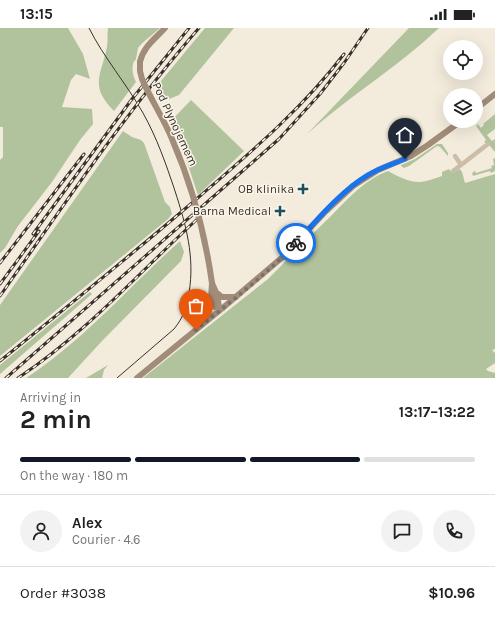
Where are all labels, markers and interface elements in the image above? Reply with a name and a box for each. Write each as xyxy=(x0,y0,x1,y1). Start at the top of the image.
text: 13:15 xyxy=(20,5,53,23)
map controls xyxy=(443,40,483,128)
button: locate xyxy=(443,40,483,80)
street label: Pod Plynojemem xyxy=(149,80,201,168)
button: layers xyxy=(443,88,483,128)
pin xyxy=(388,118,422,159)
icon: home xyxy=(394,124,416,146)
place label: OB klinika xyxy=(238,182,294,196)
marker: OB klinika xyxy=(297,183,309,195)
place label: Barna Medical xyxy=(193,204,271,218)
marker: Barna Medical xyxy=(274,205,286,217)
courier xyxy=(276,223,316,263)
icon: bike xyxy=(285,232,307,254)
pin xyxy=(179,289,213,330)
icon: bag xyxy=(185,295,207,317)
text: Arriving in xyxy=(20,390,81,405)
text: 13:17–13:22 xyxy=(399,403,475,421)
text: 2 min xyxy=(20,404,92,435)
text: On the way · 180 m xyxy=(20,468,128,483)
button: person xyxy=(20,510,62,552)
button: chat xyxy=(381,510,423,552)
button: phone xyxy=(433,510,475,552)
text: Alex xyxy=(72,514,102,532)
text: Courier · 4.6 xyxy=(72,532,140,547)
text: Order #3038 xyxy=(20,584,106,602)
text: $10.96 xyxy=(428,584,475,602)

